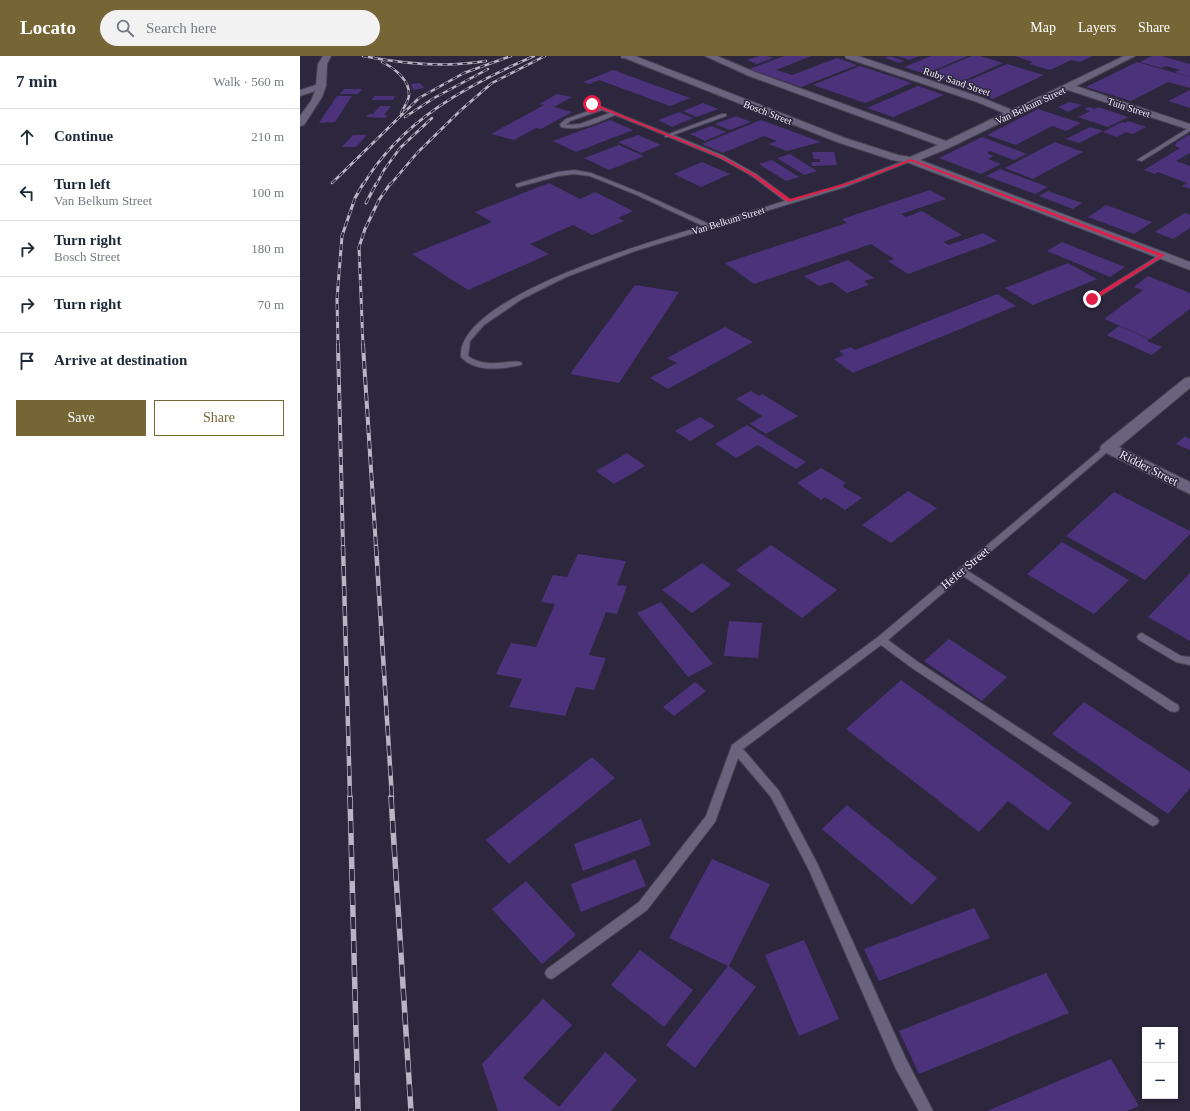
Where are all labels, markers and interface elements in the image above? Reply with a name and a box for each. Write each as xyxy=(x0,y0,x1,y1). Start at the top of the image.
search box xyxy=(100,10,380,46)
text: Locato xyxy=(20,17,76,38)
icon: search xyxy=(114,17,136,39)
text: Search here xyxy=(146,20,216,36)
text: Map xyxy=(1030,20,1056,35)
text: Layers xyxy=(1078,20,1116,35)
text: Share xyxy=(1138,20,1170,35)
street label: Ruby Sand Street xyxy=(922,65,992,98)
text: 7 min xyxy=(16,72,57,91)
text: Walk · 560 m xyxy=(213,74,284,89)
street label: Van Belkum Street xyxy=(994,84,1067,126)
route start xyxy=(583,95,601,113)
street label: Tuin Street xyxy=(1106,95,1152,120)
street label: Bosch Street xyxy=(742,98,794,127)
icon: ahead xyxy=(16,126,38,148)
text: Continue xyxy=(54,128,113,144)
text: 210 m xyxy=(251,129,284,144)
text: Turn left xyxy=(54,176,111,192)
icon: left xyxy=(16,182,38,204)
text: 100 m xyxy=(251,185,284,200)
text: Van Belkum Street xyxy=(54,193,152,208)
street label: Van Belkum Street xyxy=(690,204,766,237)
text: Turn right xyxy=(54,232,121,248)
icon: right xyxy=(16,238,38,260)
text: 180 m xyxy=(251,241,284,256)
text: Bosch Street xyxy=(54,249,120,264)
route end xyxy=(1083,290,1101,308)
icon: right xyxy=(16,294,38,316)
text: Turn right xyxy=(54,296,121,312)
text: 70 m xyxy=(258,297,284,312)
icon: arrive xyxy=(16,350,38,372)
text: Arrive at destination xyxy=(54,352,187,368)
button: Save xyxy=(16,400,146,436)
button: Share xyxy=(154,400,284,436)
street label: Ridder Street xyxy=(1117,447,1181,489)
street label: Hefer Street xyxy=(938,543,992,592)
map controls xyxy=(1142,1027,1178,1099)
button: + xyxy=(1142,1027,1178,1063)
button: − xyxy=(1142,1063,1178,1099)

